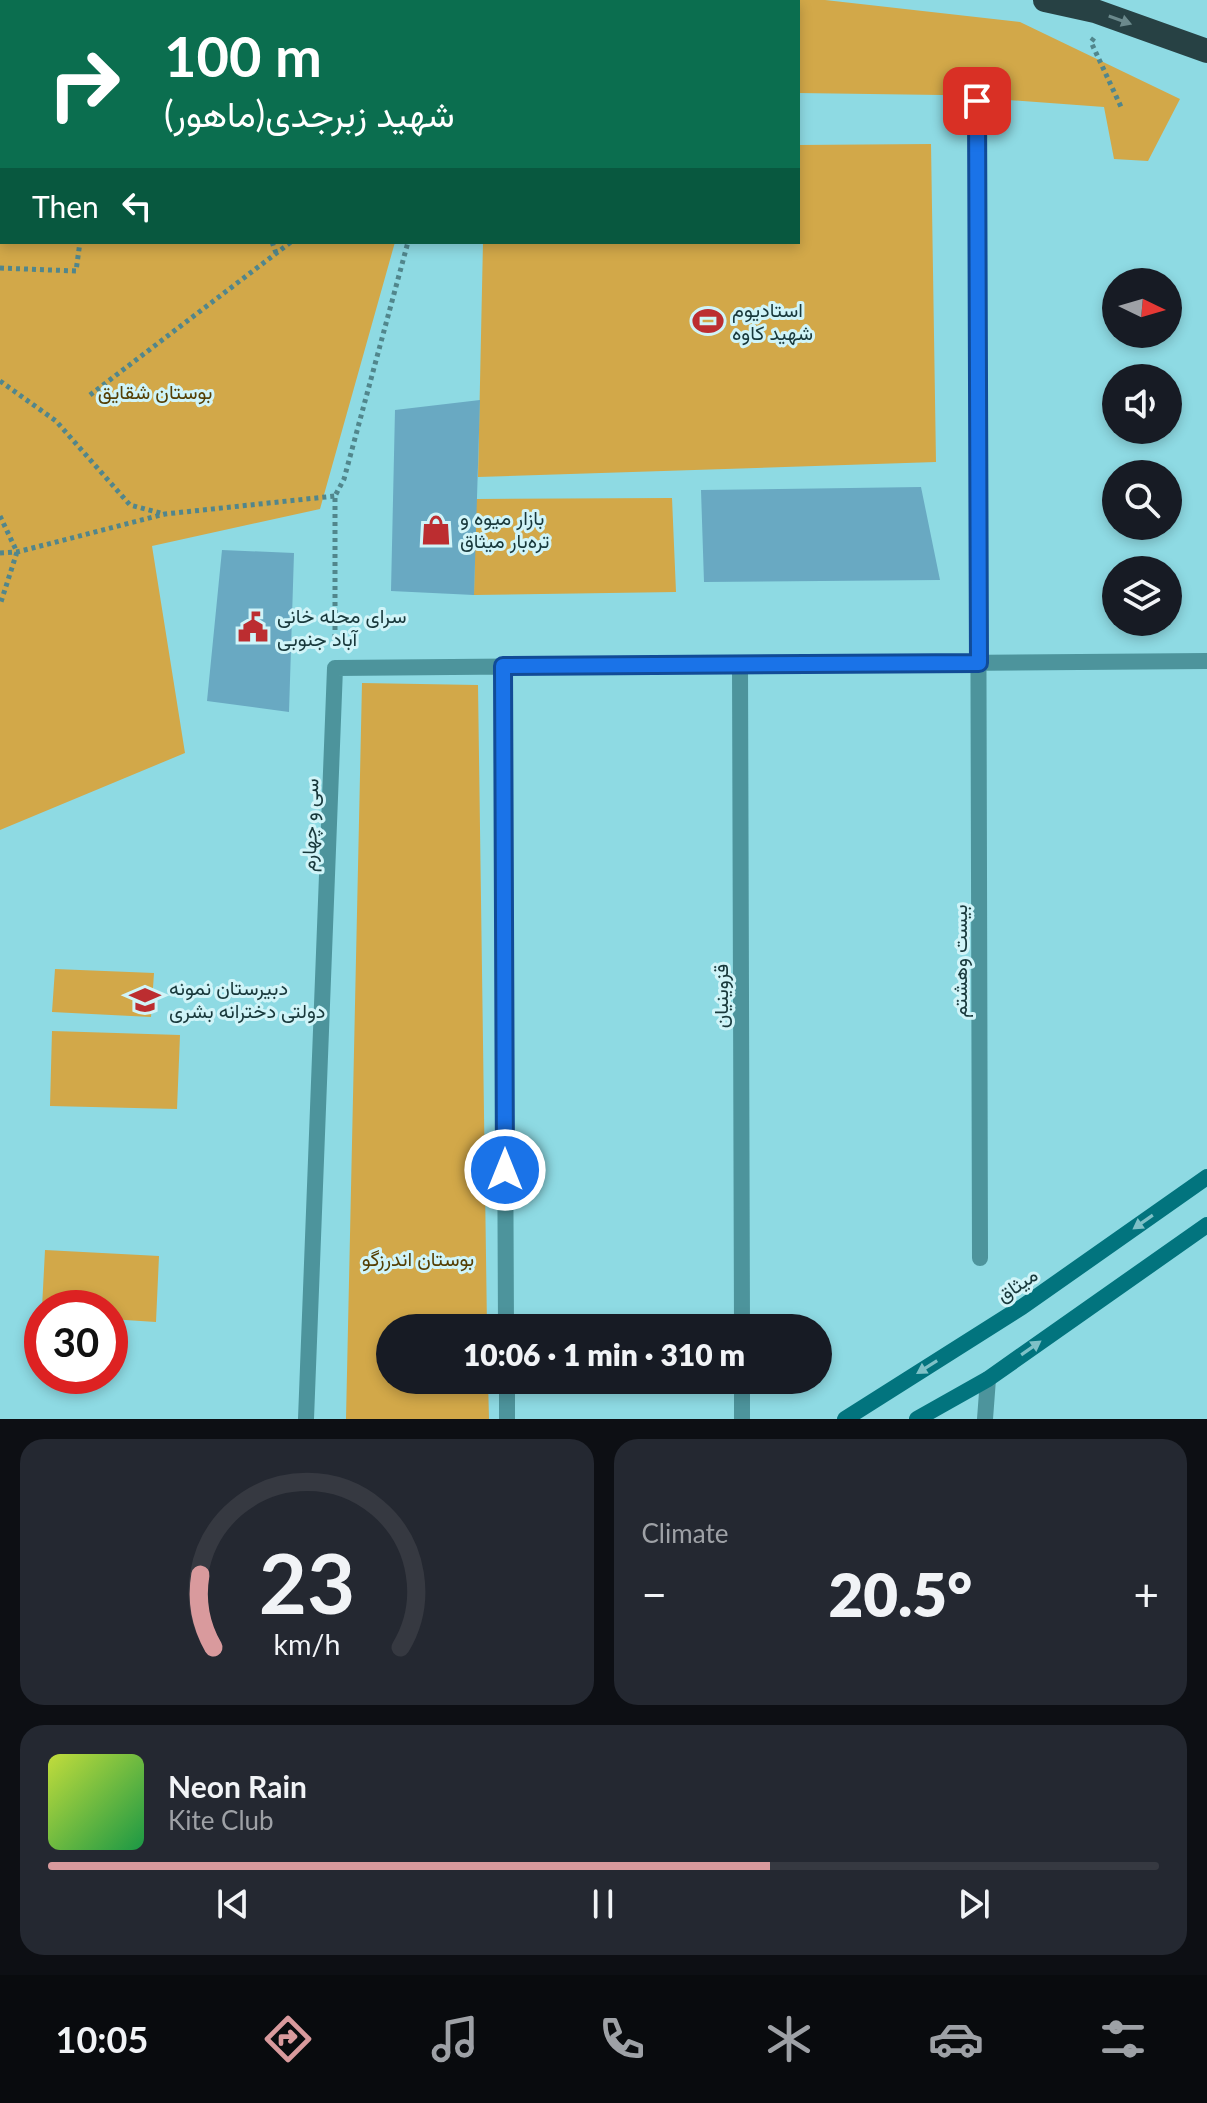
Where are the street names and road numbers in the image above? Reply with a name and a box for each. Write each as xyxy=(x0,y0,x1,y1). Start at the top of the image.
street label: سی و چهارم xyxy=(295,778,326,872)
street label: بیست وهشتم xyxy=(947,904,973,1018)
street label: قزوینیان xyxy=(708,964,734,1028)
street label: میثاق xyxy=(991,1262,1042,1307)

